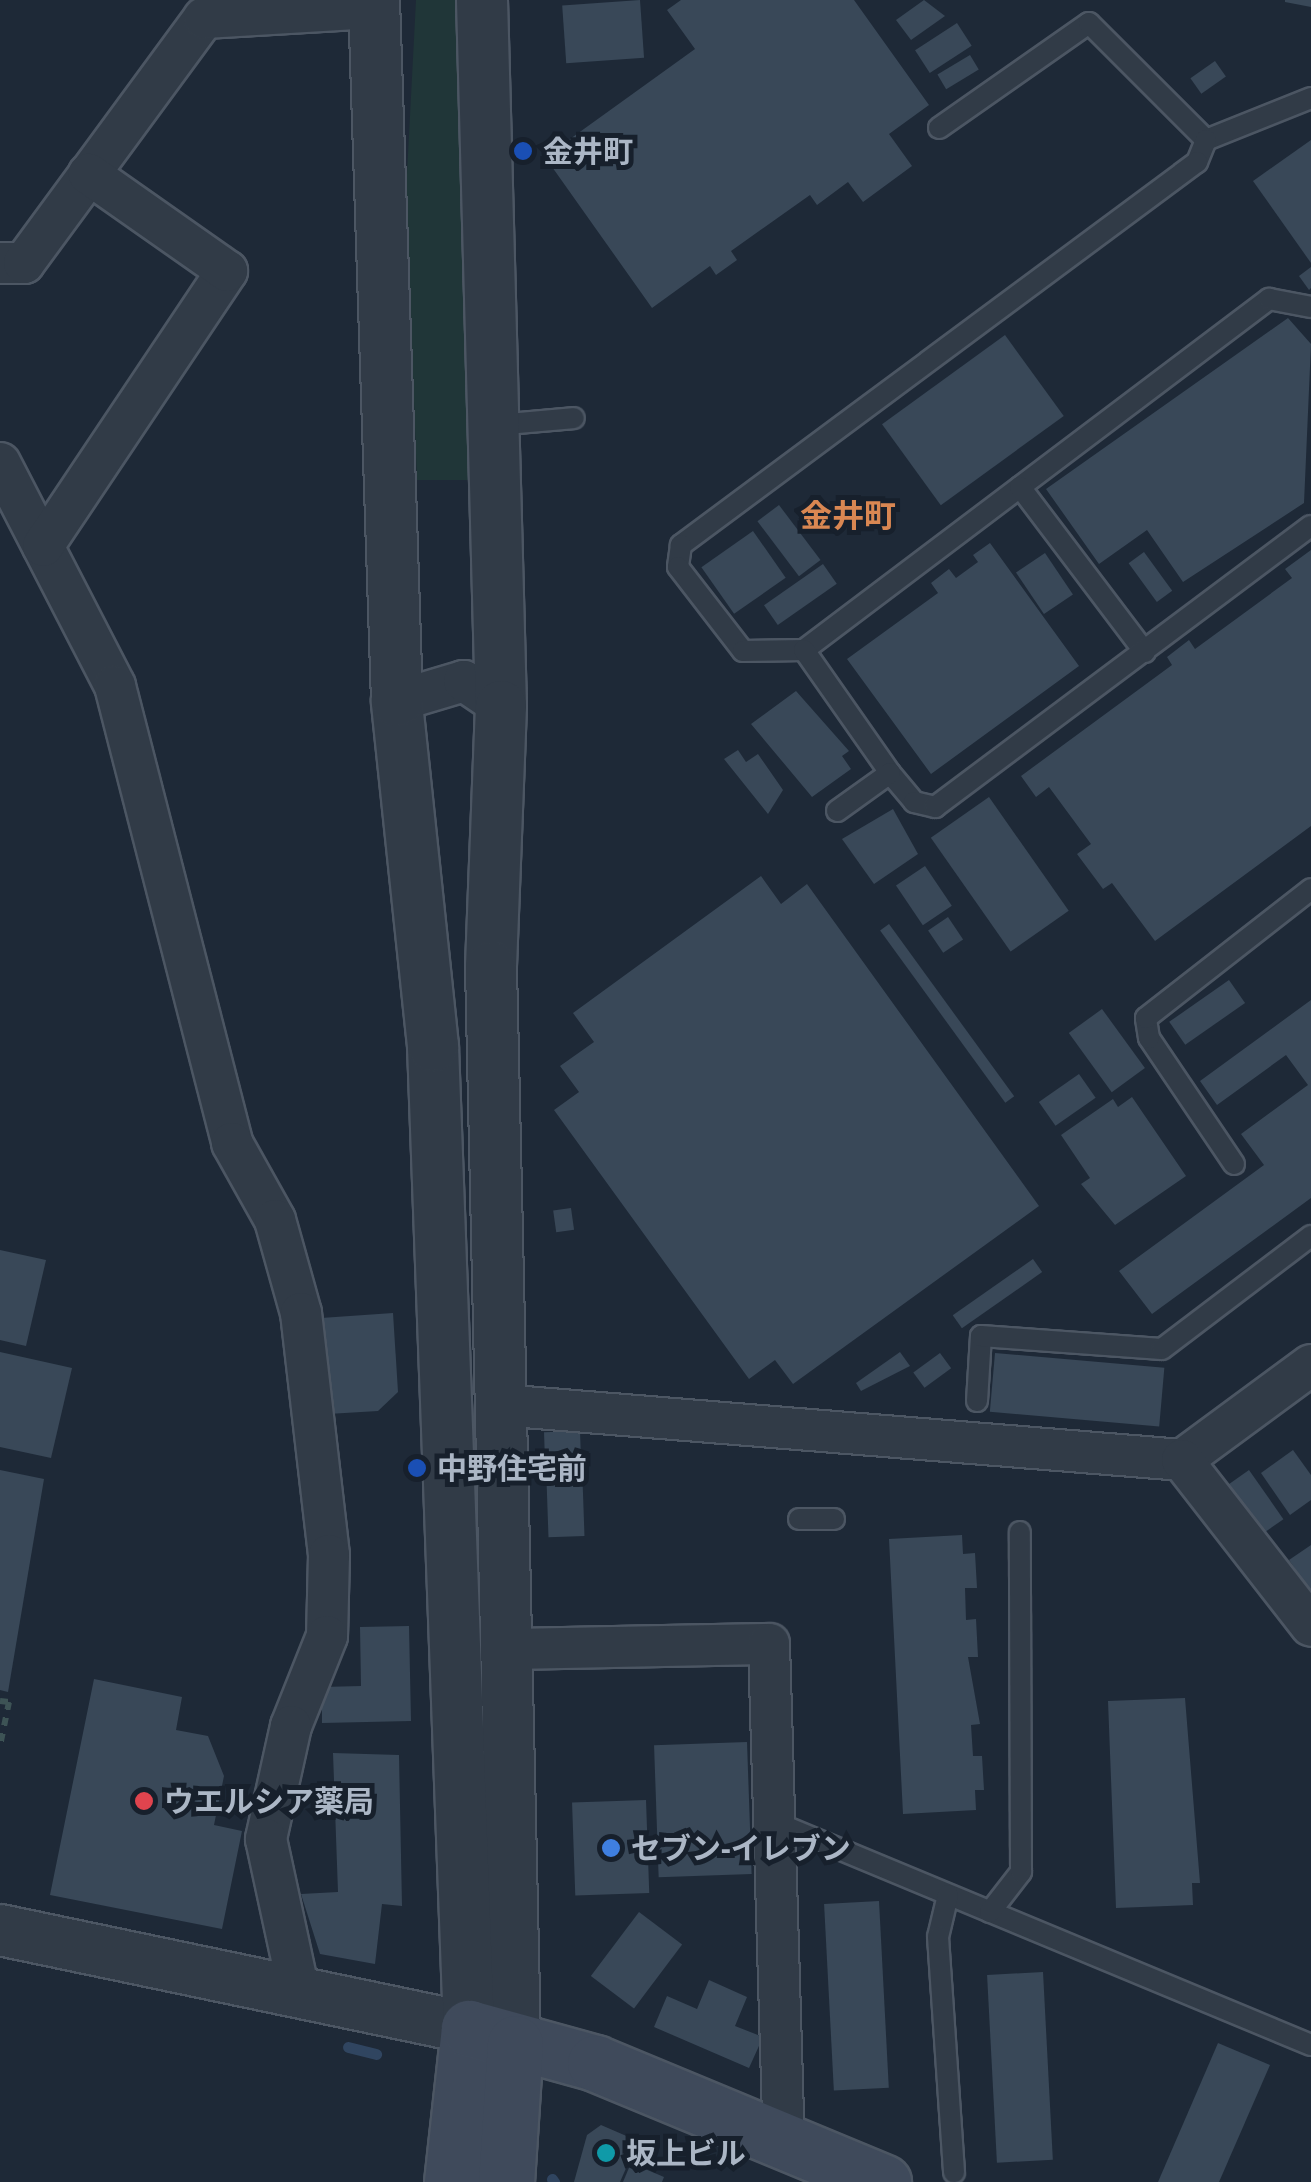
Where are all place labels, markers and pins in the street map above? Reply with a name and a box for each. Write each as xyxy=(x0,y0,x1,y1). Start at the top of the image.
place label: 金井町 xyxy=(543,133,633,169)
marker: 金井町 xyxy=(512,140,534,162)
place label: 中野住宅前 xyxy=(437,1450,587,1486)
marker: 中野住宅前 xyxy=(406,1457,428,1479)
place label: ウエルシア薬局 xyxy=(164,1783,374,1819)
marker: ウエルシア薬局 xyxy=(133,1790,155,1812)
place label: セブン-イレブン xyxy=(631,1830,851,1866)
marker: セブン-イレブン xyxy=(600,1837,622,1859)
place label: 坂上ビル xyxy=(626,2135,746,2171)
marker: 坂上ビル xyxy=(595,2142,617,2164)

